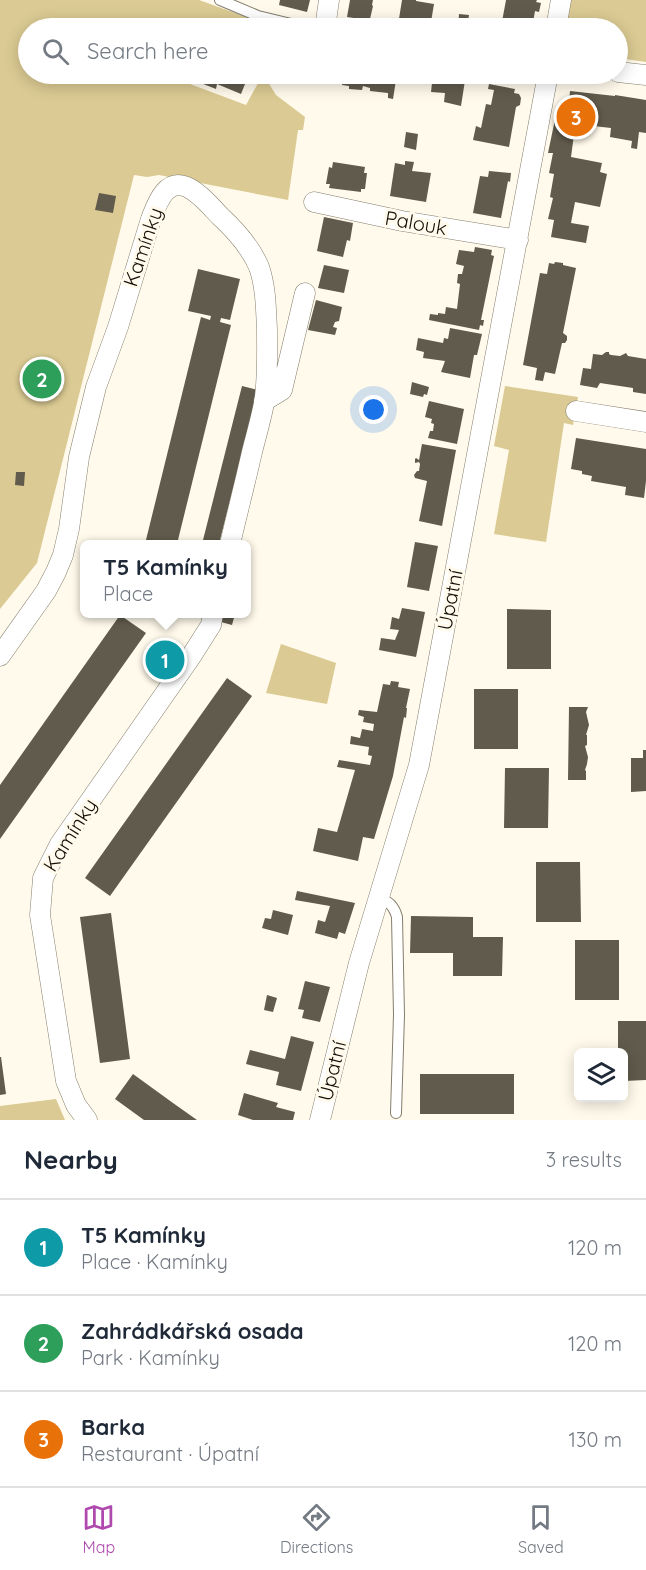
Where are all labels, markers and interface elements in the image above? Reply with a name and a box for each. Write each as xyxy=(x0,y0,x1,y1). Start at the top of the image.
search box xyxy=(18,18,628,84)
icon: search xyxy=(39,35,72,68)
text: Search here xyxy=(87,37,208,65)
pin: 3 xyxy=(556,94,596,140)
street label: Kamínky xyxy=(117,204,168,290)
street label: Palouk xyxy=(383,205,449,240)
pin: 2 xyxy=(22,356,62,401)
your location xyxy=(359,395,388,424)
popup xyxy=(80,540,251,618)
text: T5 Kamínky xyxy=(103,553,228,581)
street label: Úpatní xyxy=(431,567,468,632)
text: Place xyxy=(103,581,153,606)
pin: 1 xyxy=(146,638,184,682)
street label: Kamínky xyxy=(37,793,102,876)
street label: Úpatní xyxy=(312,1038,351,1104)
map controls xyxy=(574,1048,628,1102)
button: layers xyxy=(574,1048,628,1102)
text: Nearby xyxy=(24,1143,118,1176)
text: 3 results xyxy=(546,1147,622,1172)
text: T5 Kamínky xyxy=(81,1221,206,1249)
text: 1 xyxy=(40,1235,47,1260)
text: 120 m xyxy=(568,1235,622,1260)
text: Place · Kamínky xyxy=(81,1249,228,1274)
text: Zahrádkářská osada xyxy=(81,1317,304,1345)
text: 2 xyxy=(38,1331,49,1356)
text: 120 m xyxy=(568,1331,622,1356)
text: Park · Kamínky xyxy=(81,1345,220,1370)
text: Barka xyxy=(81,1413,145,1441)
text: 3 xyxy=(38,1427,49,1452)
text: 130 m xyxy=(569,1427,622,1452)
text: Restaurant · Úpatní xyxy=(81,1441,259,1466)
tab: Map xyxy=(82,1501,115,1557)
tab: Directions xyxy=(280,1501,353,1557)
tab: Saved xyxy=(518,1501,564,1557)

